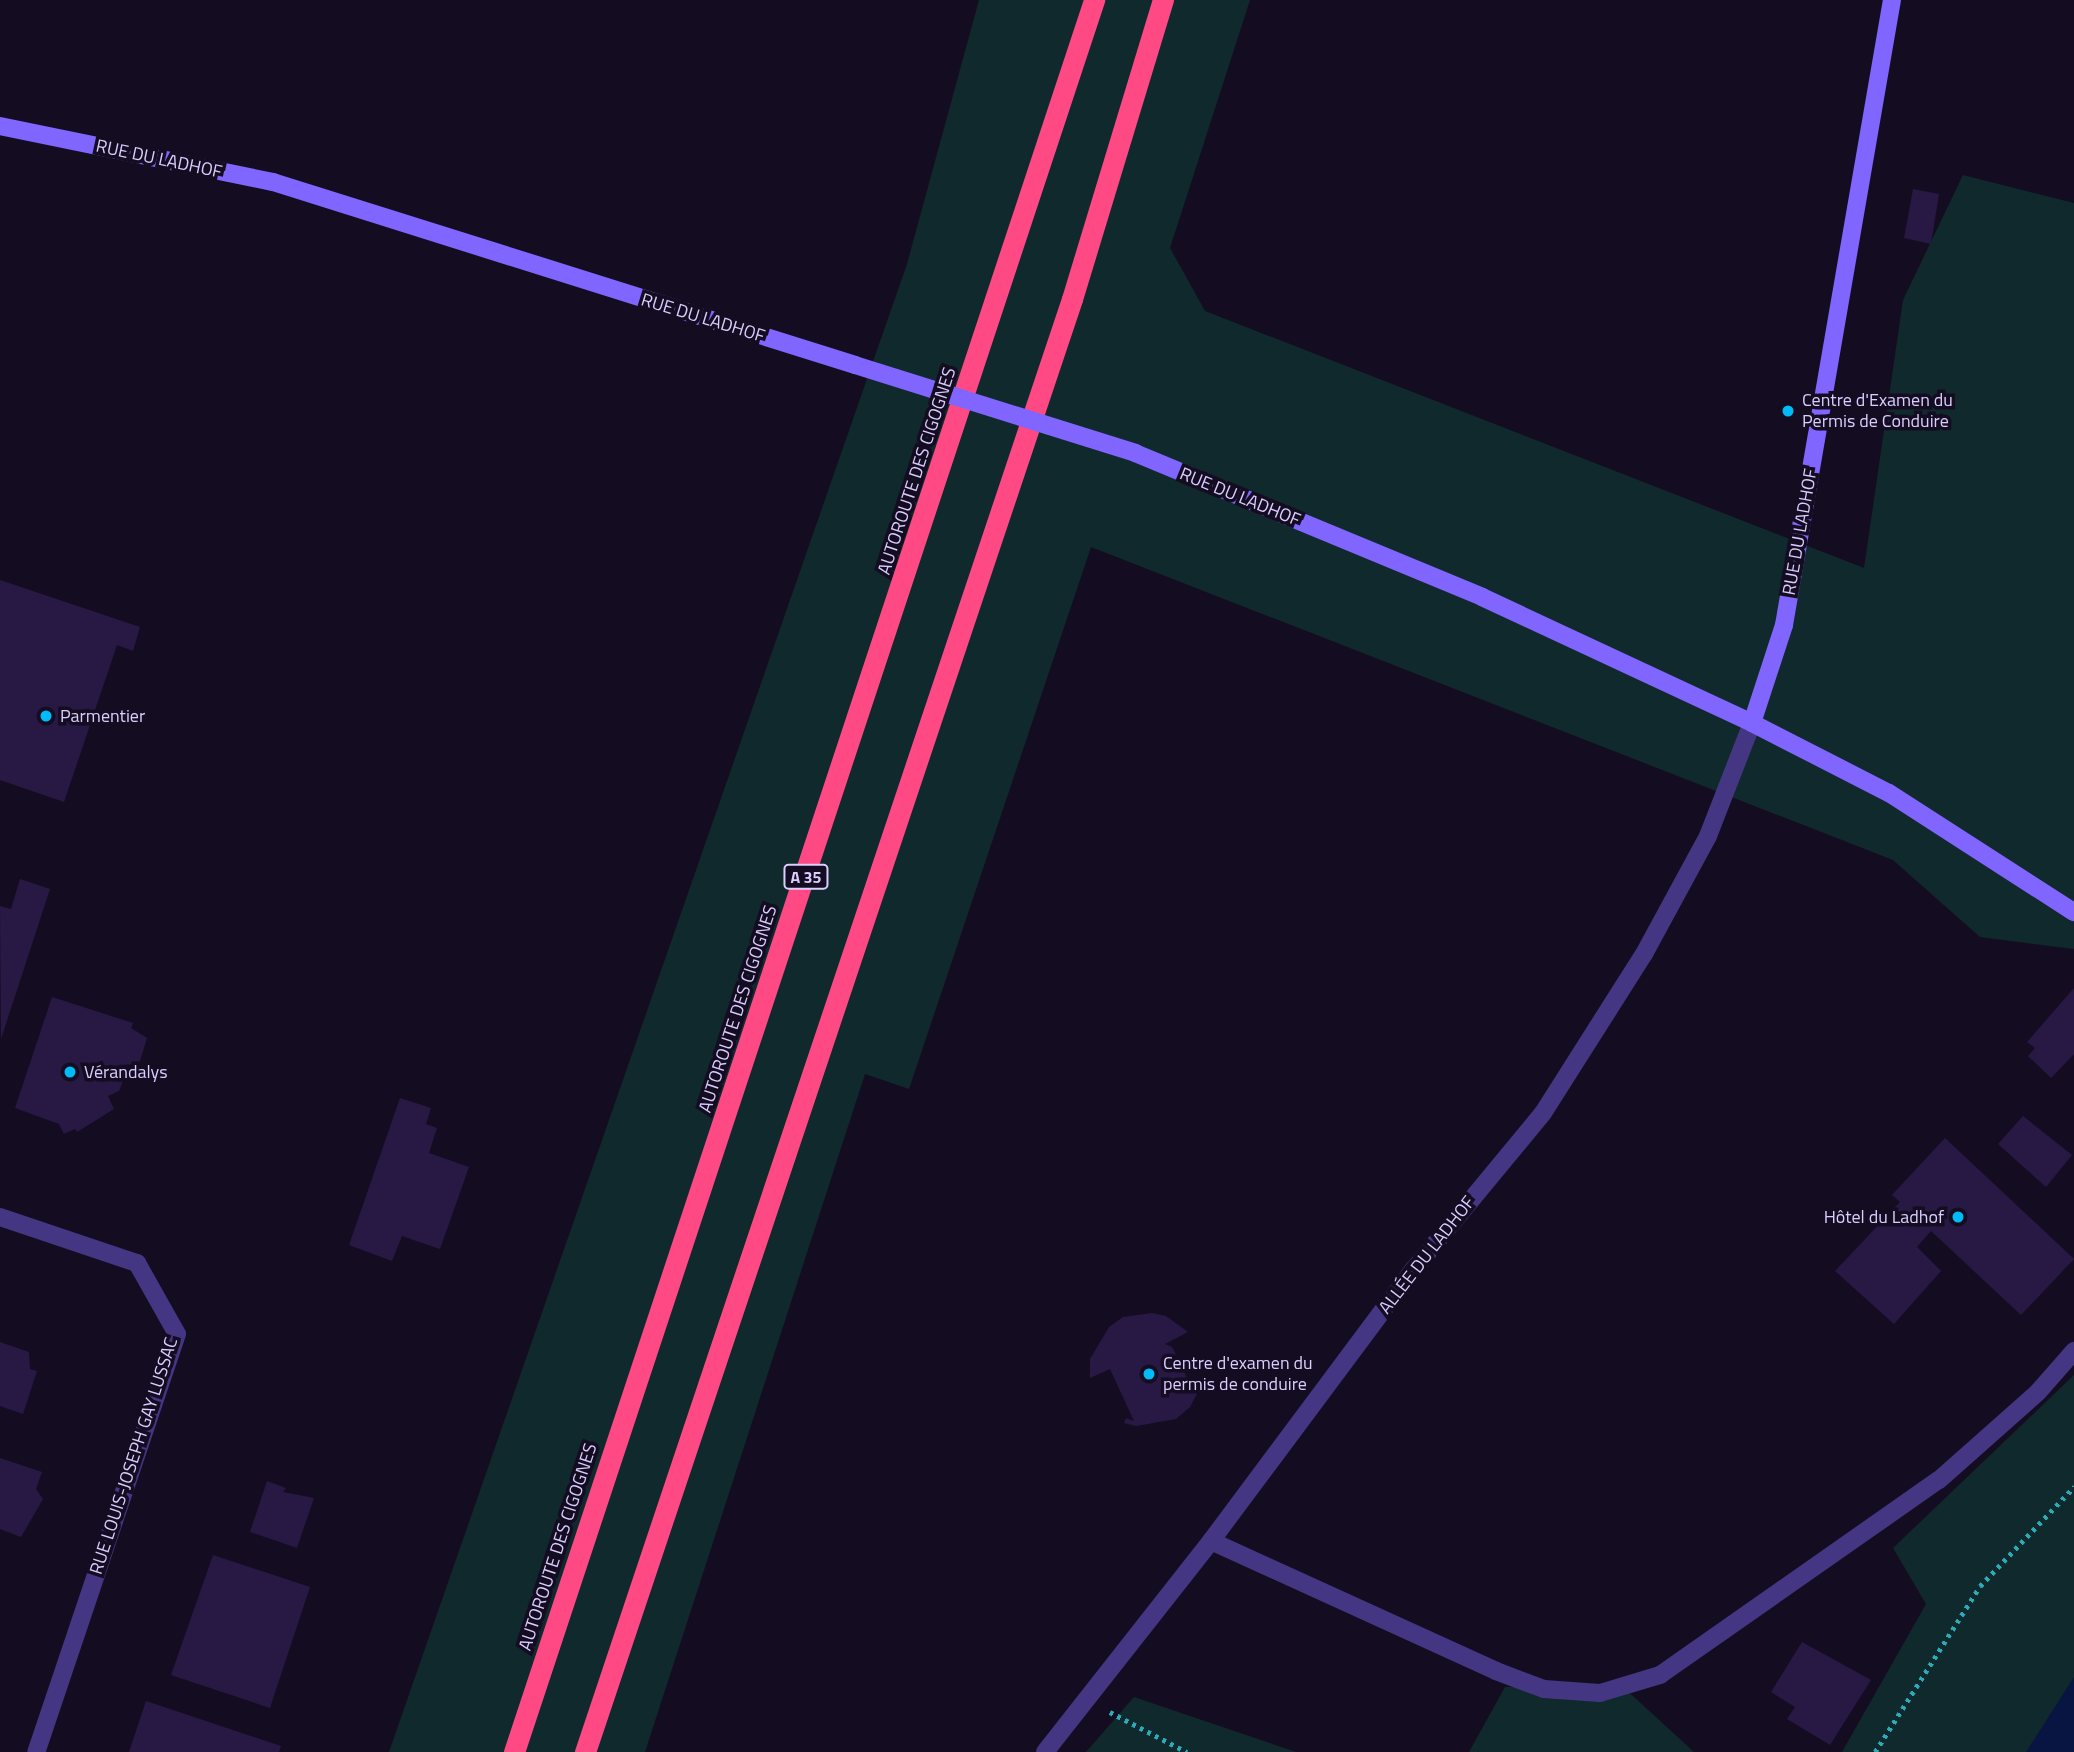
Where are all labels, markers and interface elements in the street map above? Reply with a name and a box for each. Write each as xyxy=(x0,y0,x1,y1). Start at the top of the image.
street label: RUE DU LADHOF xyxy=(94,135,224,183)
street label: RUE DU LADHOF xyxy=(639,289,767,347)
street label: AUTOROUTE DES CIGOGNES xyxy=(873,365,961,577)
place label: Centre d'Examen du Permis de Conduire xyxy=(1802,390,1953,432)
marker: Centre d'Examen du Permis de Conduire xyxy=(1780,403,1796,419)
street label: RUE DU LADHOF xyxy=(1177,463,1303,531)
street label: RUE DU LADHOF xyxy=(1778,467,1822,597)
place label: Parmentier xyxy=(60,705,145,727)
marker: Parmentier xyxy=(38,708,54,724)
road number: A 35 xyxy=(783,864,829,890)
street label: AUTOROUTE DES CIGOGNES xyxy=(694,903,782,1115)
place label: Vérandalys xyxy=(84,1061,168,1083)
marker: Vérandalys xyxy=(62,1064,78,1080)
street label: ALLÉE DU LADHOF xyxy=(1374,1192,1480,1318)
place label: Hôtel du Ladhof xyxy=(1824,1206,1944,1228)
marker: Hôtel du Ladhof xyxy=(1950,1209,1966,1225)
street label: RUE LOUIS-JOSEPH GAY LUSSAC xyxy=(85,1335,183,1577)
place label: Centre d'examen du permis de conduire xyxy=(1163,1353,1313,1396)
marker: Centre d'examen du permis de conduire xyxy=(1141,1366,1157,1382)
street label: AUTOROUTE DES CIGOGNES xyxy=(514,1441,602,1653)

